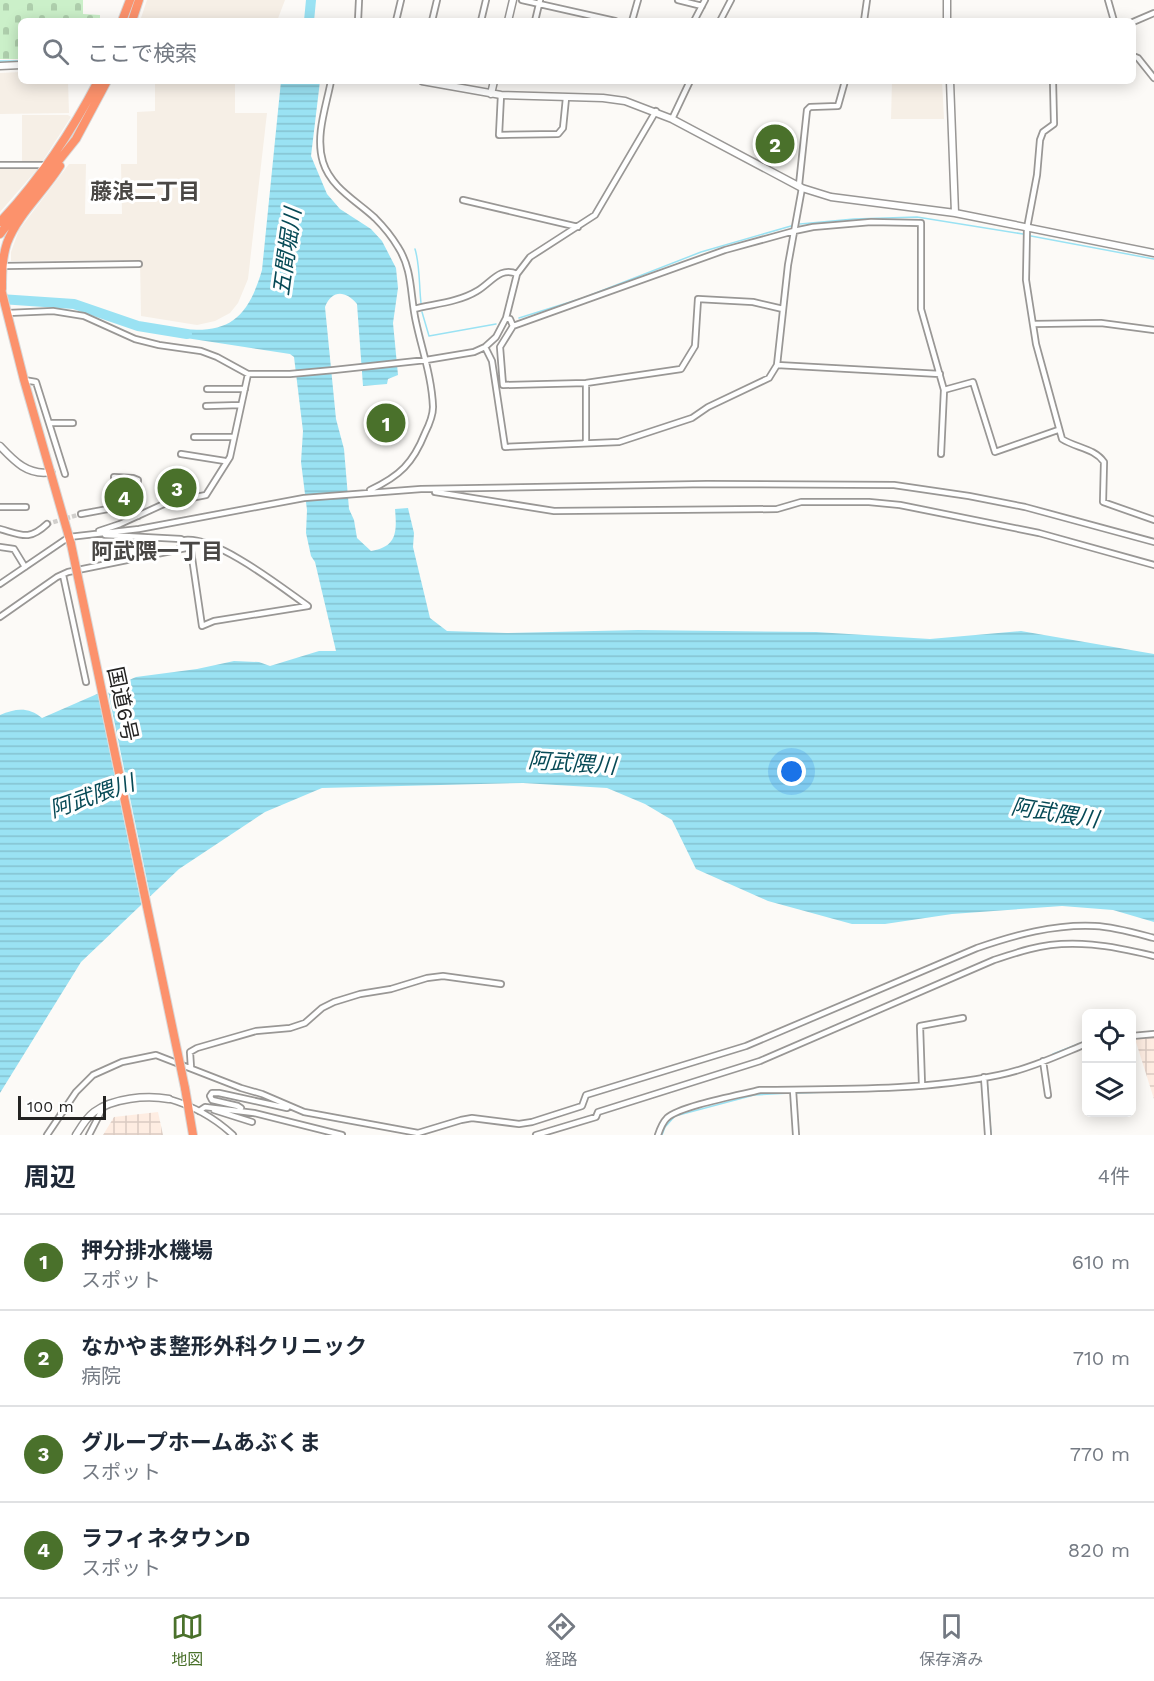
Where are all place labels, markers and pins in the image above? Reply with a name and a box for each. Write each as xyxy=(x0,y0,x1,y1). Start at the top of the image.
pin: 2 xyxy=(756,122,794,166)
pin: 1 xyxy=(366,400,406,446)
pin: 3 xyxy=(158,466,196,510)
pin: 4 xyxy=(104,474,144,520)

